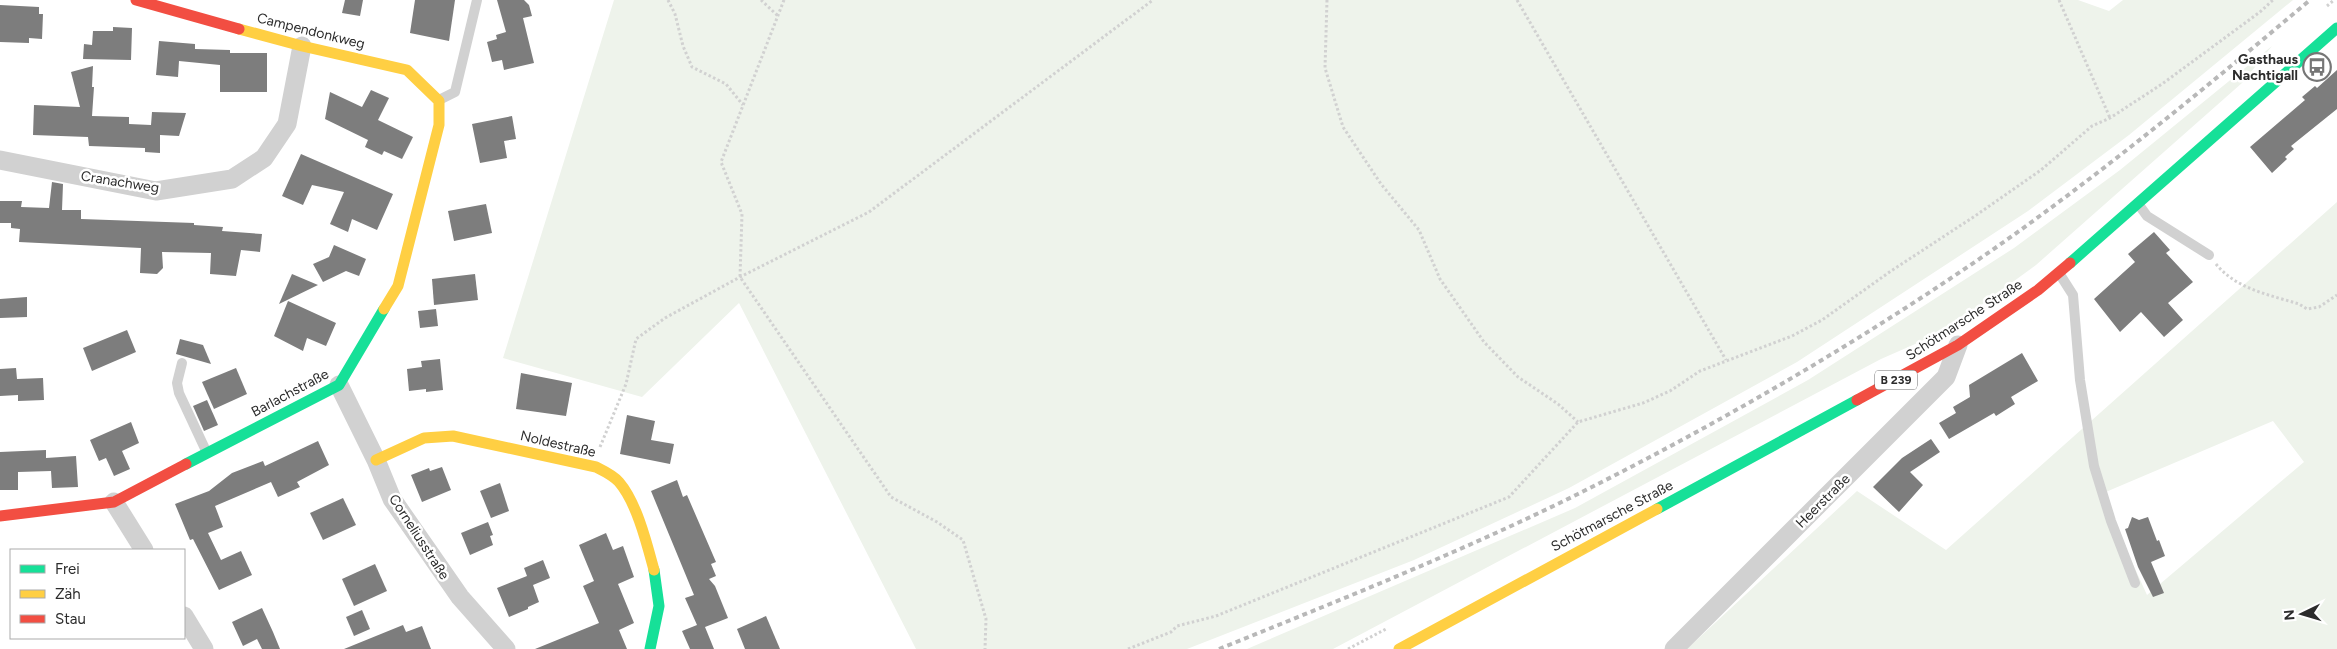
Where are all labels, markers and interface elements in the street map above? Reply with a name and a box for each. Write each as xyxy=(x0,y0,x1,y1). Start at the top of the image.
street label: Campendonkweg xyxy=(255,9,367,53)
place label: Gasthaus Nachtigall xyxy=(2232,51,2298,84)
bus stop icon: Gasthaus Nachtigall xyxy=(2302,52,2332,82)
street label: Cranachweg xyxy=(80,167,160,197)
street label: Schötmarsche Straße xyxy=(1903,276,2026,364)
street label: Barlachstraße xyxy=(248,365,332,421)
road number: B 239 xyxy=(1875,370,1917,390)
street label: Noldestraße xyxy=(519,427,598,461)
street label: Heerstraße xyxy=(1792,470,1854,532)
street label: Schötmarsche Straße xyxy=(1548,477,1676,555)
street label: Corneliusstraße xyxy=(385,491,453,583)
legend xyxy=(10,549,185,639)
text: Frei xyxy=(55,560,80,578)
text: Zäh xyxy=(55,585,81,603)
north arrow xyxy=(2277,589,2327,639)
text: N xyxy=(2281,609,2298,621)
text: Stau xyxy=(55,610,86,628)

